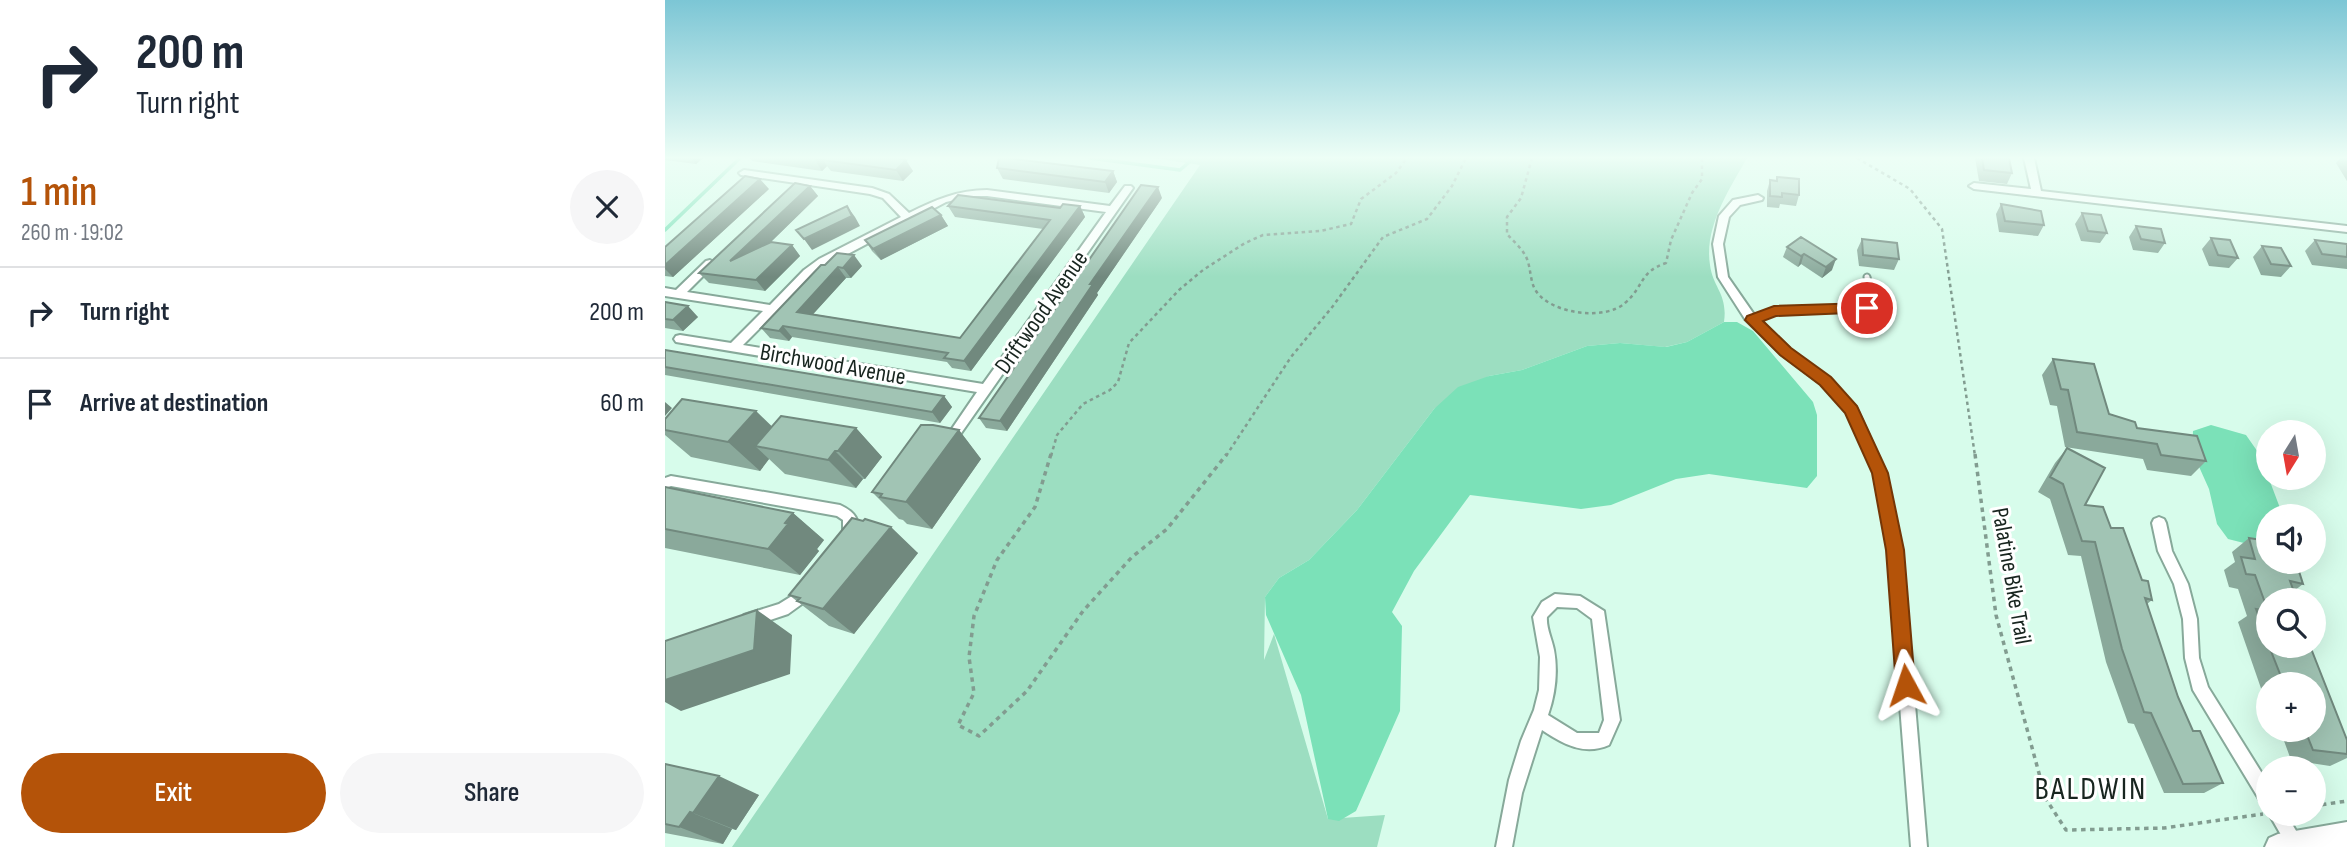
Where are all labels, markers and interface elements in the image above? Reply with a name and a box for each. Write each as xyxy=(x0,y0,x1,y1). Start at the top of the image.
text: 200 m xyxy=(136,24,244,83)
icon: right xyxy=(21,28,112,119)
text: Turn right xyxy=(136,84,240,123)
text: 1 min xyxy=(21,167,97,218)
button: close xyxy=(570,170,644,244)
text: 260 m · 19:02 xyxy=(21,219,123,247)
street label: Driftwood Avenue xyxy=(988,245,1094,379)
pin xyxy=(1837,278,1897,338)
icon: arrive xyxy=(1848,289,1886,327)
icon: right xyxy=(21,294,59,332)
text: Turn right xyxy=(80,297,169,328)
text: 200 m xyxy=(589,297,644,328)
street label: Birchwood Avenue xyxy=(758,337,908,392)
icon: arrive xyxy=(21,385,59,423)
text: Arrive at destination xyxy=(80,388,268,419)
text: 60 m xyxy=(600,388,644,419)
north arrow xyxy=(2256,420,2326,490)
map controls xyxy=(2256,420,2326,826)
button: sound xyxy=(2256,504,2326,574)
street label: Palatine Bike Trail xyxy=(1985,505,2038,647)
button: search xyxy=(2256,588,2326,658)
position arrow xyxy=(1869,648,1943,722)
button: + xyxy=(2256,672,2326,742)
button: Exit xyxy=(21,753,326,833)
button: Share xyxy=(340,753,644,833)
button: − xyxy=(2256,756,2326,826)
district label: BALDWIN xyxy=(2035,770,2147,809)

